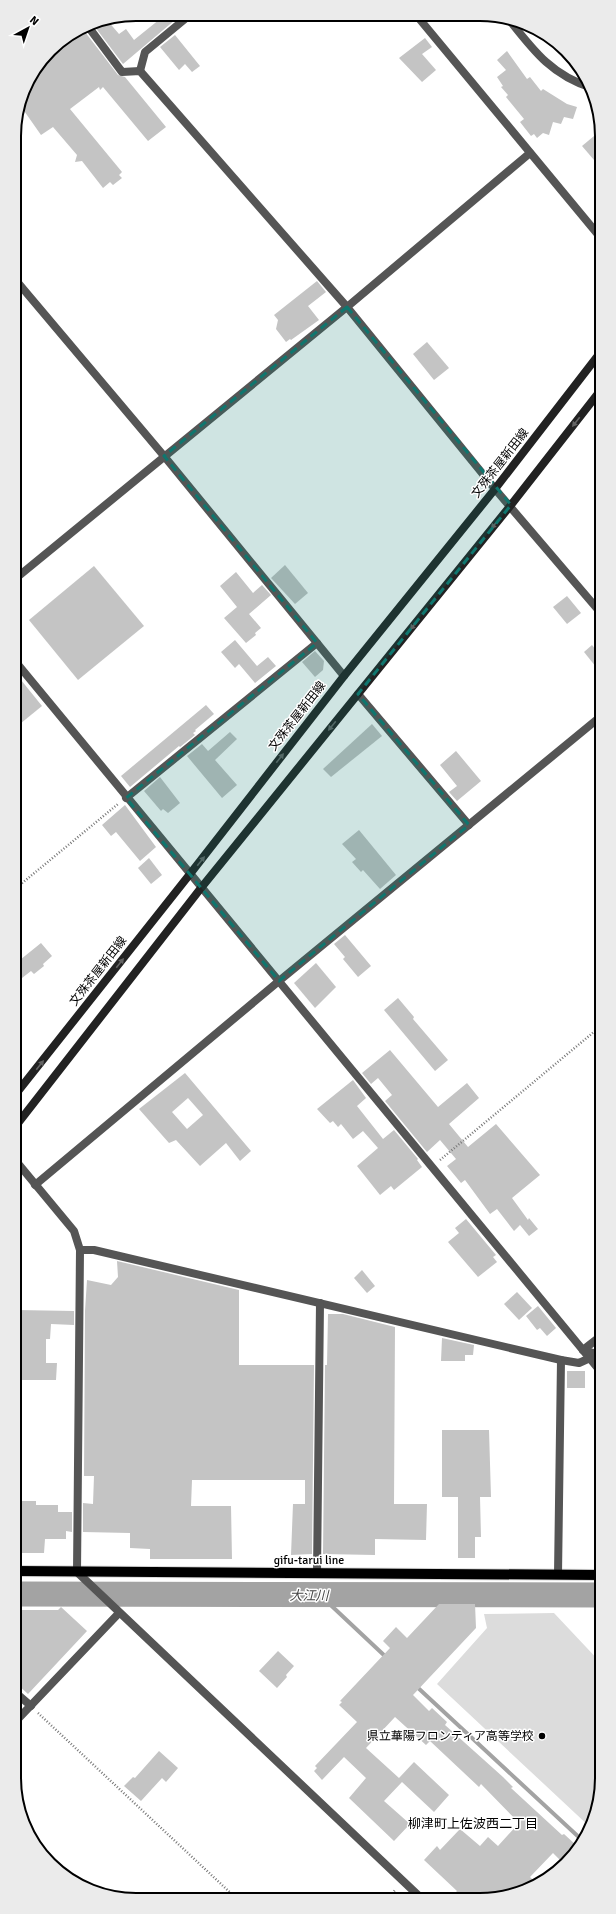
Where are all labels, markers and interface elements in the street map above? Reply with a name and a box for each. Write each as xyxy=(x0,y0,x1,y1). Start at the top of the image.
north arrow xyxy=(8,8,48,48)
text: N xyxy=(27,13,41,28)
one-way arrow xyxy=(572,416,580,427)
street label: 文殊茶屋新田線 xyxy=(469,426,532,501)
one-way arrow xyxy=(491,519,500,529)
one-way arrow xyxy=(409,620,418,631)
street label: 文殊茶屋新田線 xyxy=(266,679,329,754)
one-way arrow xyxy=(327,721,336,732)
one-way arrow xyxy=(276,752,285,763)
one-way arrow xyxy=(197,855,205,866)
street label: 文殊茶屋新田線 xyxy=(67,934,130,1009)
one-way arrow xyxy=(116,957,125,968)
one-way arrow xyxy=(35,1059,44,1070)
street label: gifu-tarui line xyxy=(274,1553,344,1568)
water label: 大江川 xyxy=(289,1588,330,1604)
place label: 県立華陽フロンティア高等学校 xyxy=(367,1729,534,1744)
marker: 県立華陽フロンティア高等学校 xyxy=(537,1731,547,1741)
district label: 柳津町上佐波西二丁目 xyxy=(408,1816,538,1832)

